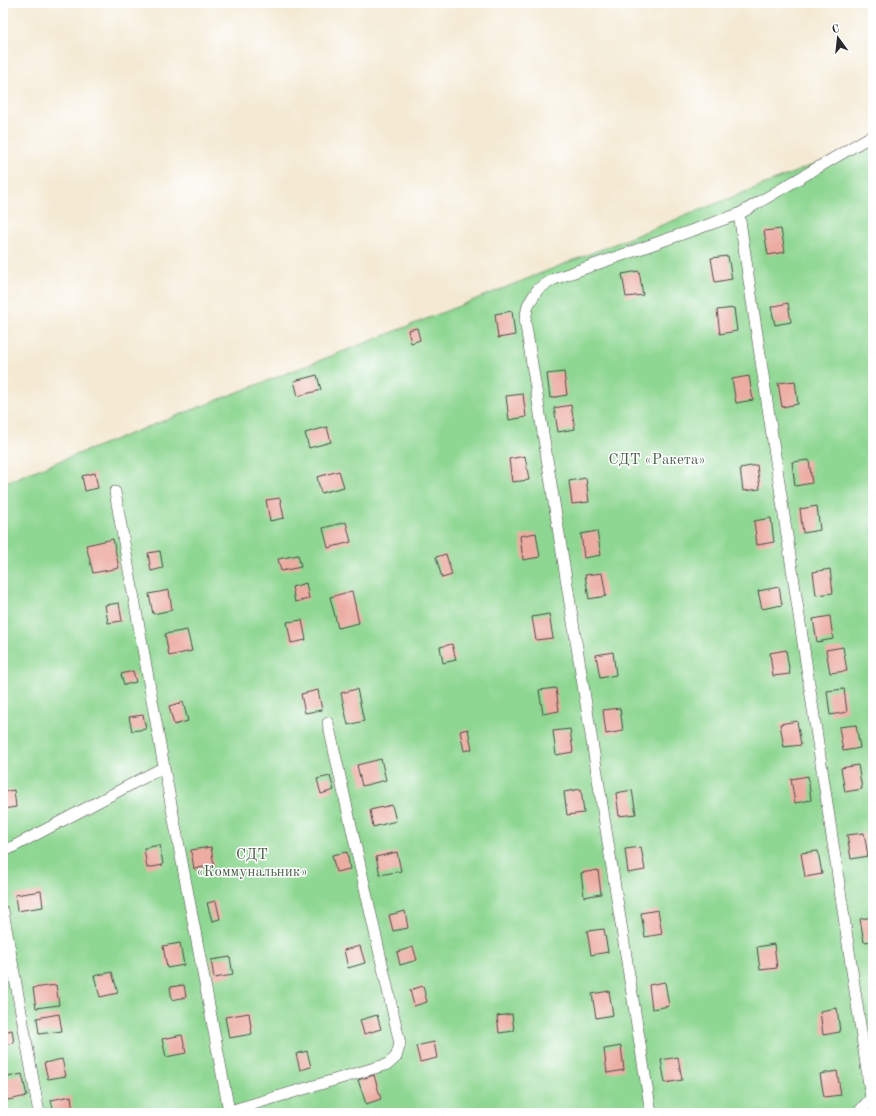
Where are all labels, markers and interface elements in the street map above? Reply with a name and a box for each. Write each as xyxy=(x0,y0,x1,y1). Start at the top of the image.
north arrow xyxy=(818,18,858,58)
text: С xyxy=(831,24,841,36)
park label: СДТ «Ракета» xyxy=(609,453,706,468)
park label: СДТ «Коммунальник» xyxy=(196,848,308,880)

